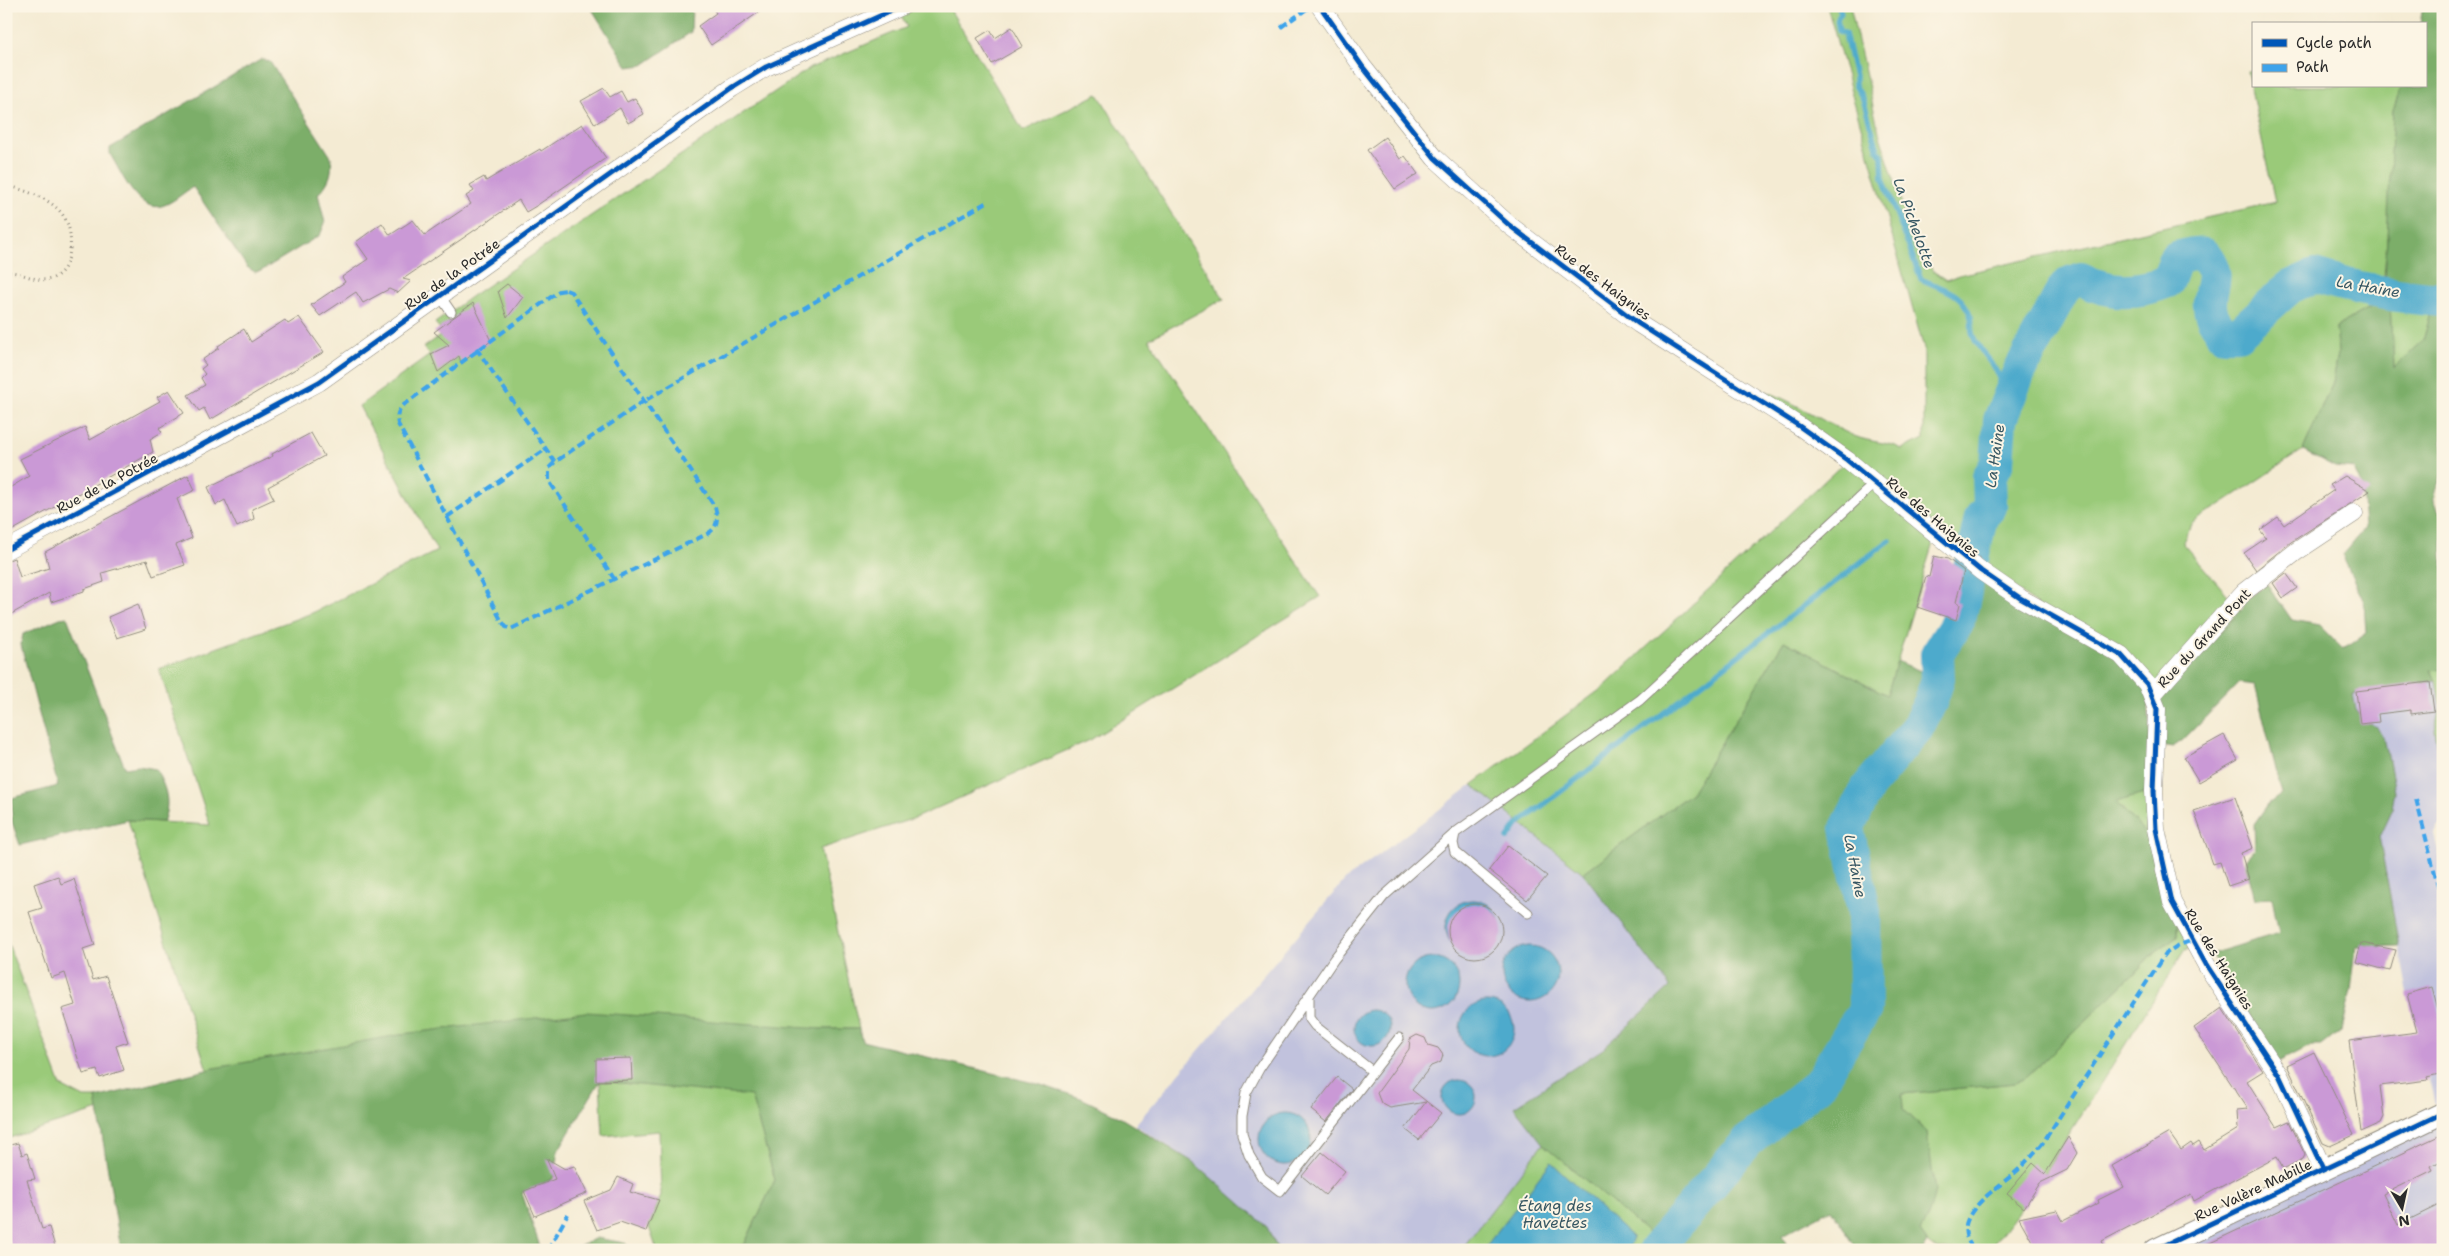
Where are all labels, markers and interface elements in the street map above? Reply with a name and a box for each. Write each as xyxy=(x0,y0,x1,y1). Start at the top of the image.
legend xyxy=(2252,22,2426,88)
text: Cycle path xyxy=(2296,33,2372,53)
text: Path xyxy=(2296,57,2329,77)
water label: La Pichelotte xyxy=(1888,175,1940,271)
street label: Rue de la Potrée xyxy=(401,234,503,314)
street label: Rue des Haignies xyxy=(1551,240,1655,324)
water label: La Haine xyxy=(2335,272,2401,302)
water label: La Haine xyxy=(1981,423,2009,489)
street label: Rue de la Potrée xyxy=(53,449,161,517)
street label: Rue des Haignies xyxy=(1883,473,1983,561)
street label: Rue du Grand Pont xyxy=(2153,585,2255,691)
water label: La Haine xyxy=(1839,833,1871,899)
street label: Rue des Haignies xyxy=(2181,905,2257,1013)
street label: Rue Valère Mabille xyxy=(2191,1155,2315,1225)
north arrow xyxy=(2376,1184,2426,1234)
water label: Étang des Havettes xyxy=(1518,1195,1592,1233)
text: N xyxy=(2397,1211,2411,1231)

